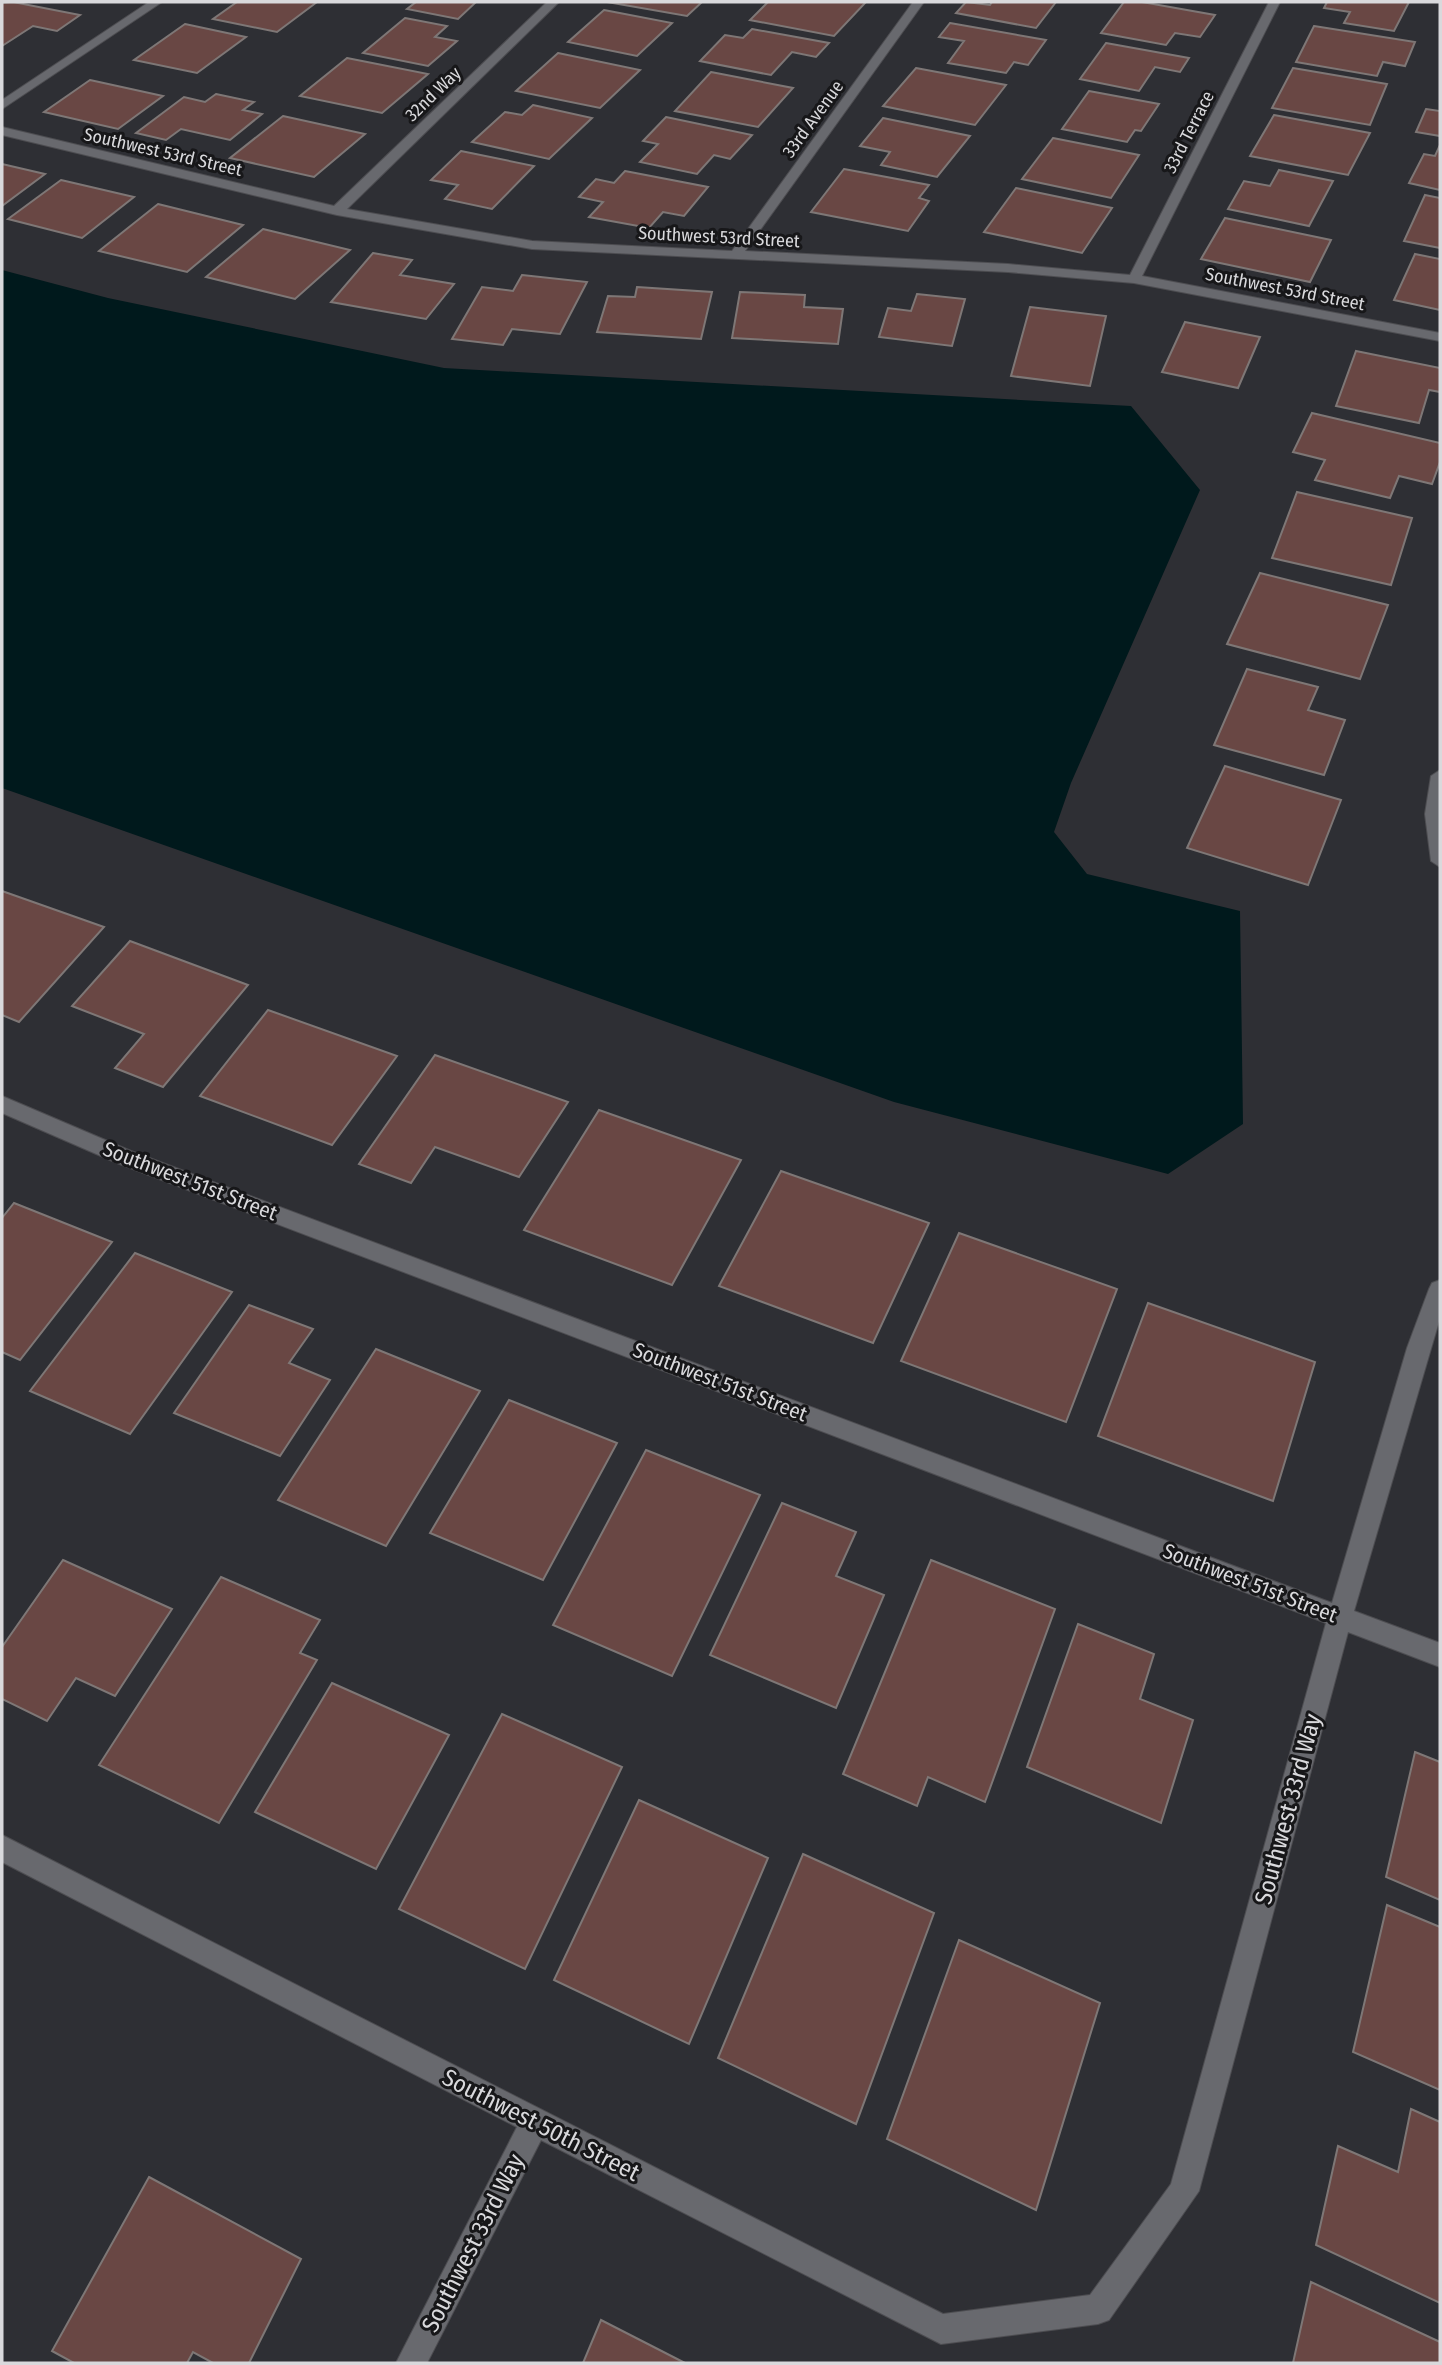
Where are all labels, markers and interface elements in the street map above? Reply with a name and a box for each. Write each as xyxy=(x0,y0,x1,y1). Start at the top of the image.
street label: 32nd Way xyxy=(401,62,465,126)
street label: 33rd Avenue xyxy=(778,76,848,162)
street label: 33rd Terrace xyxy=(1159,87,1219,177)
street label: Southwest 53rd Street xyxy=(82,123,244,181)
street label: Southwest 53rd Street xyxy=(638,222,800,252)
street label: Southwest 53rd Street xyxy=(1203,263,1367,315)
street label: Southwest 51st Street xyxy=(99,1136,281,1226)
street label: Southwest 51st Street xyxy=(629,1337,811,1427)
street label: Southwest 51st Street xyxy=(1159,1538,1341,1628)
street label: Southwest 33rd Way xyxy=(1249,1710,1327,1907)
street label: Southwest 50th Street xyxy=(438,2063,644,2187)
street label: Southwest 33rd Way xyxy=(416,2149,530,2337)

